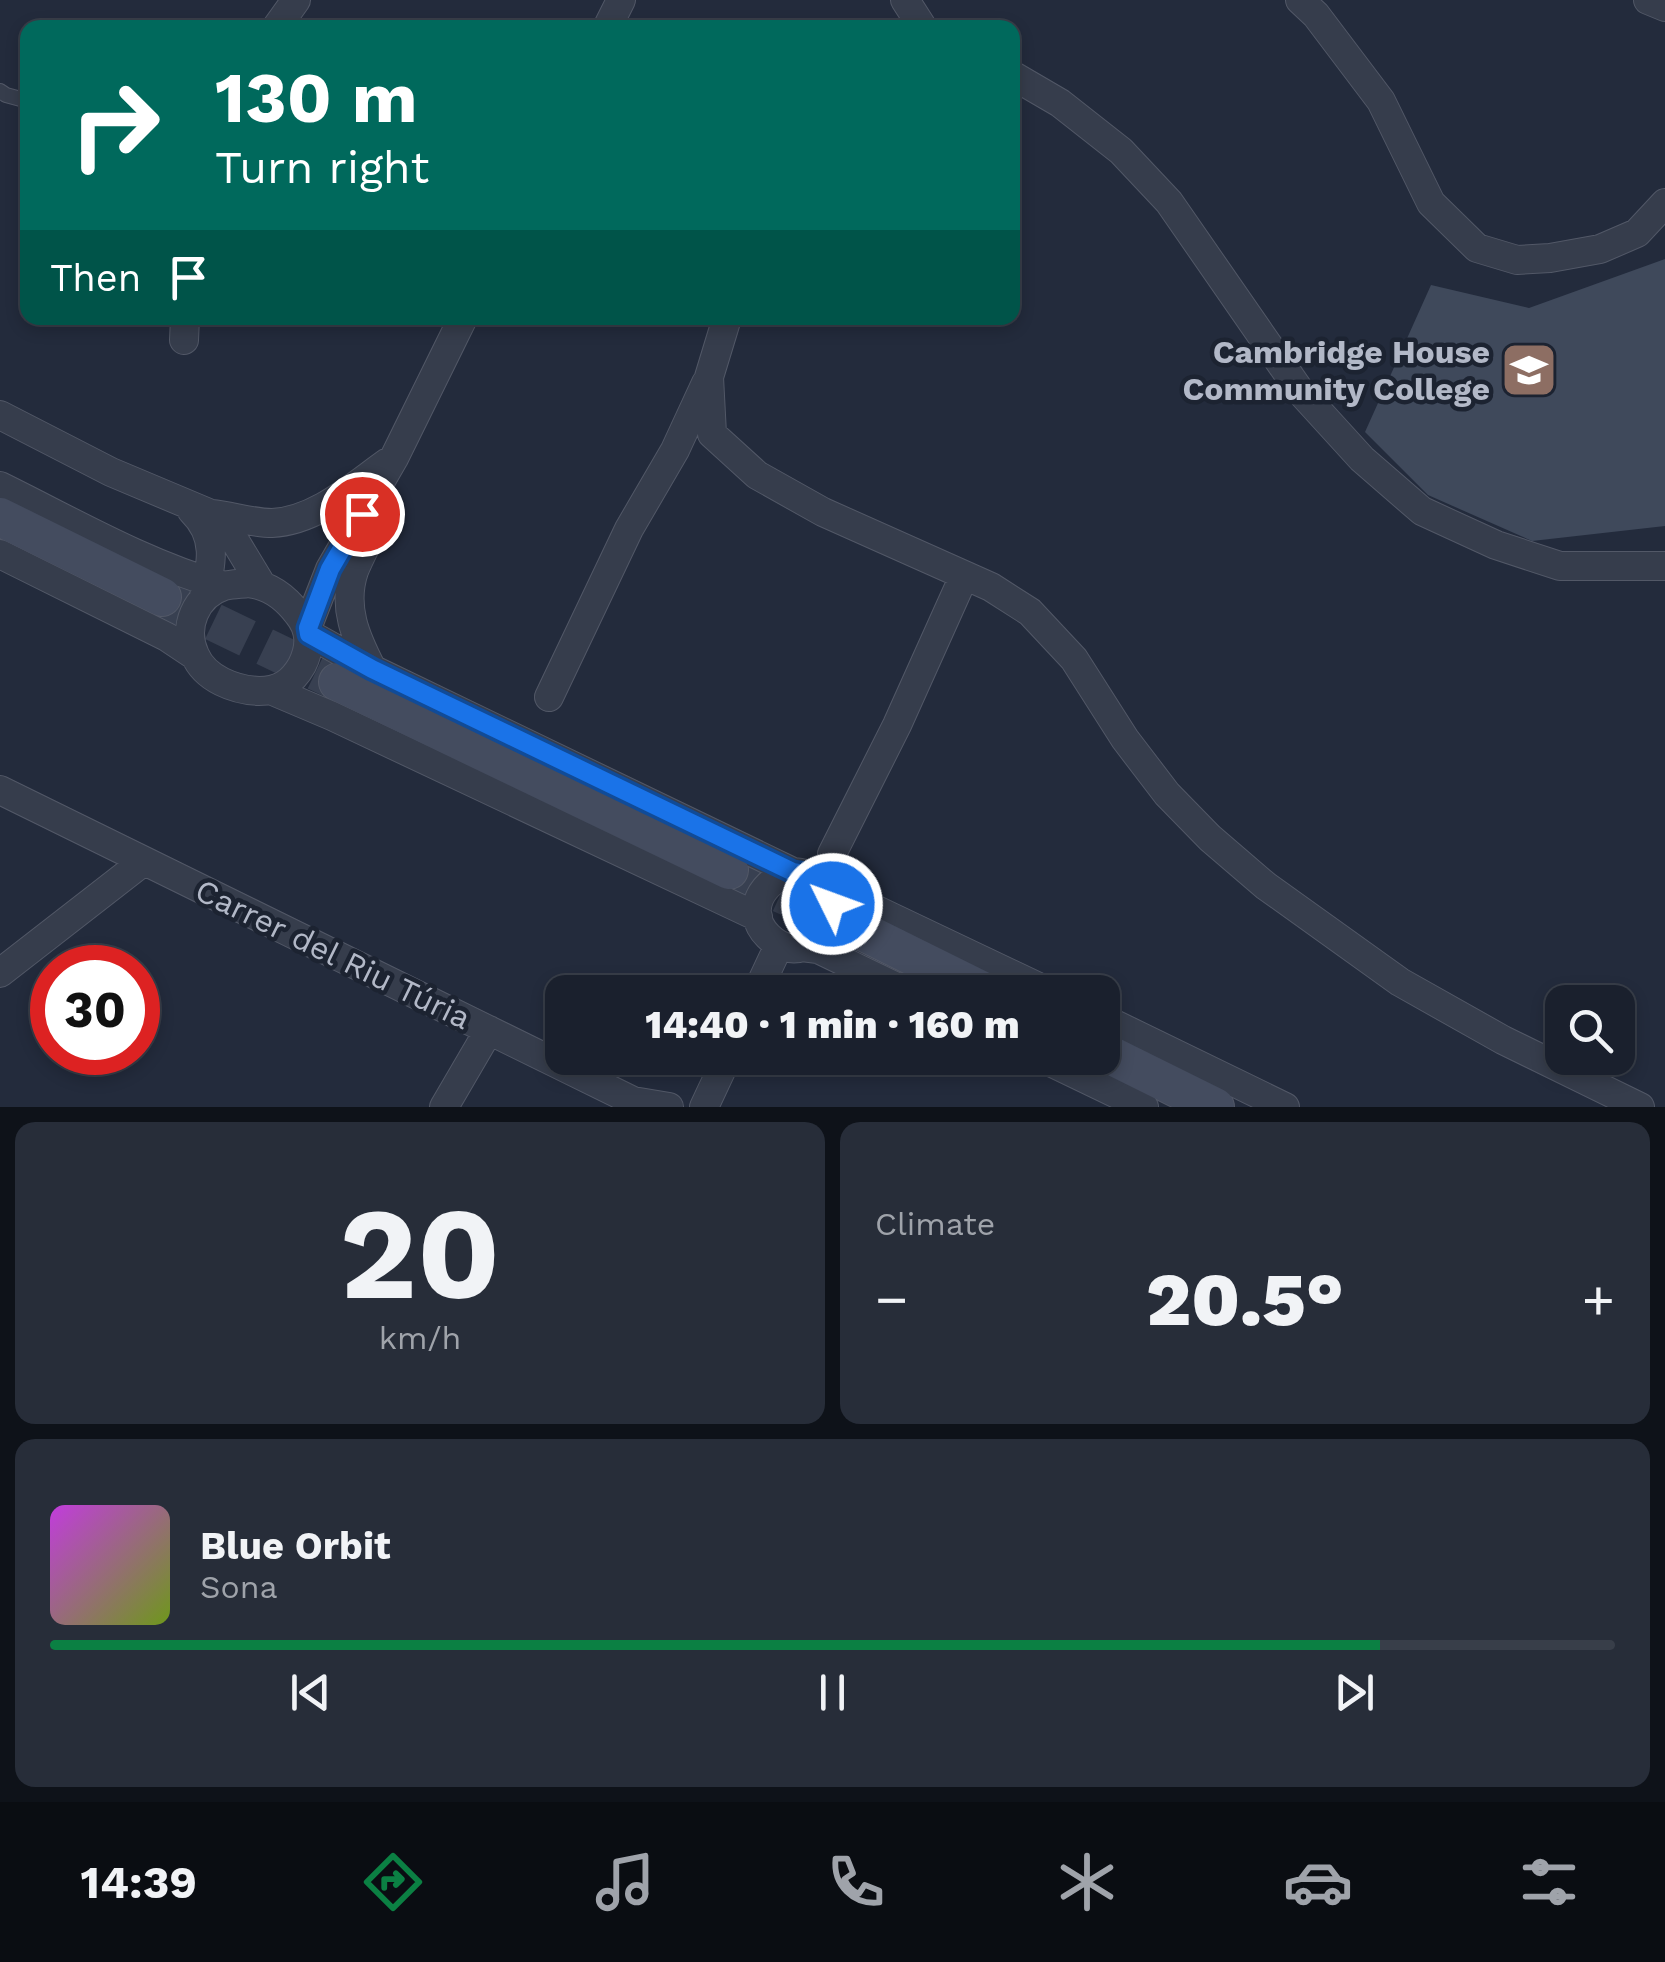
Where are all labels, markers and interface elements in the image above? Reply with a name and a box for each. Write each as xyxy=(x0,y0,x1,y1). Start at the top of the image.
text: 130 m xyxy=(215,57,418,139)
icon: right xyxy=(50,60,180,190)
text: Turn right xyxy=(215,141,429,194)
icon: arrive xyxy=(161,250,216,305)
text: Then xyxy=(50,256,141,300)
place label: Cambridge House Community College xyxy=(1183,333,1490,408)
school or university icon: Cambridge House Community College xyxy=(1499,340,1559,400)
pin xyxy=(320,472,405,557)
icon: arrive xyxy=(335,487,390,542)
position arrow xyxy=(780,852,884,956)
street label: Carrer del Riu Túria xyxy=(189,871,477,1037)
speed limit sign: 30 xyxy=(30,945,160,1075)
map controls xyxy=(1545,985,1635,1075)
button: search xyxy=(1545,985,1635,1075)
text: 14:40 · 1 min · 160 m xyxy=(645,1003,1020,1047)
text: 20 xyxy=(339,1177,501,1330)
text: Climate xyxy=(875,1205,995,1243)
text: 20.5° xyxy=(1146,1255,1344,1343)
text: − xyxy=(875,1267,908,1331)
text: + xyxy=(1582,1267,1615,1331)
text: km/h xyxy=(379,1319,461,1357)
text: Blue Orbit xyxy=(200,1524,391,1568)
text: Sona xyxy=(200,1568,278,1606)
icon: previous xyxy=(283,1665,338,1720)
icon: pause xyxy=(805,1665,860,1720)
icon: next xyxy=(1327,1665,1382,1720)
icon: directions xyxy=(358,1847,428,1917)
icon: music xyxy=(590,1847,660,1917)
icon: phone xyxy=(821,1847,891,1917)
icon: climate xyxy=(1052,1847,1122,1917)
icon: car xyxy=(1283,1847,1353,1917)
icon: filters xyxy=(1514,1847,1584,1917)
text: 14:39 xyxy=(81,1856,197,1909)

